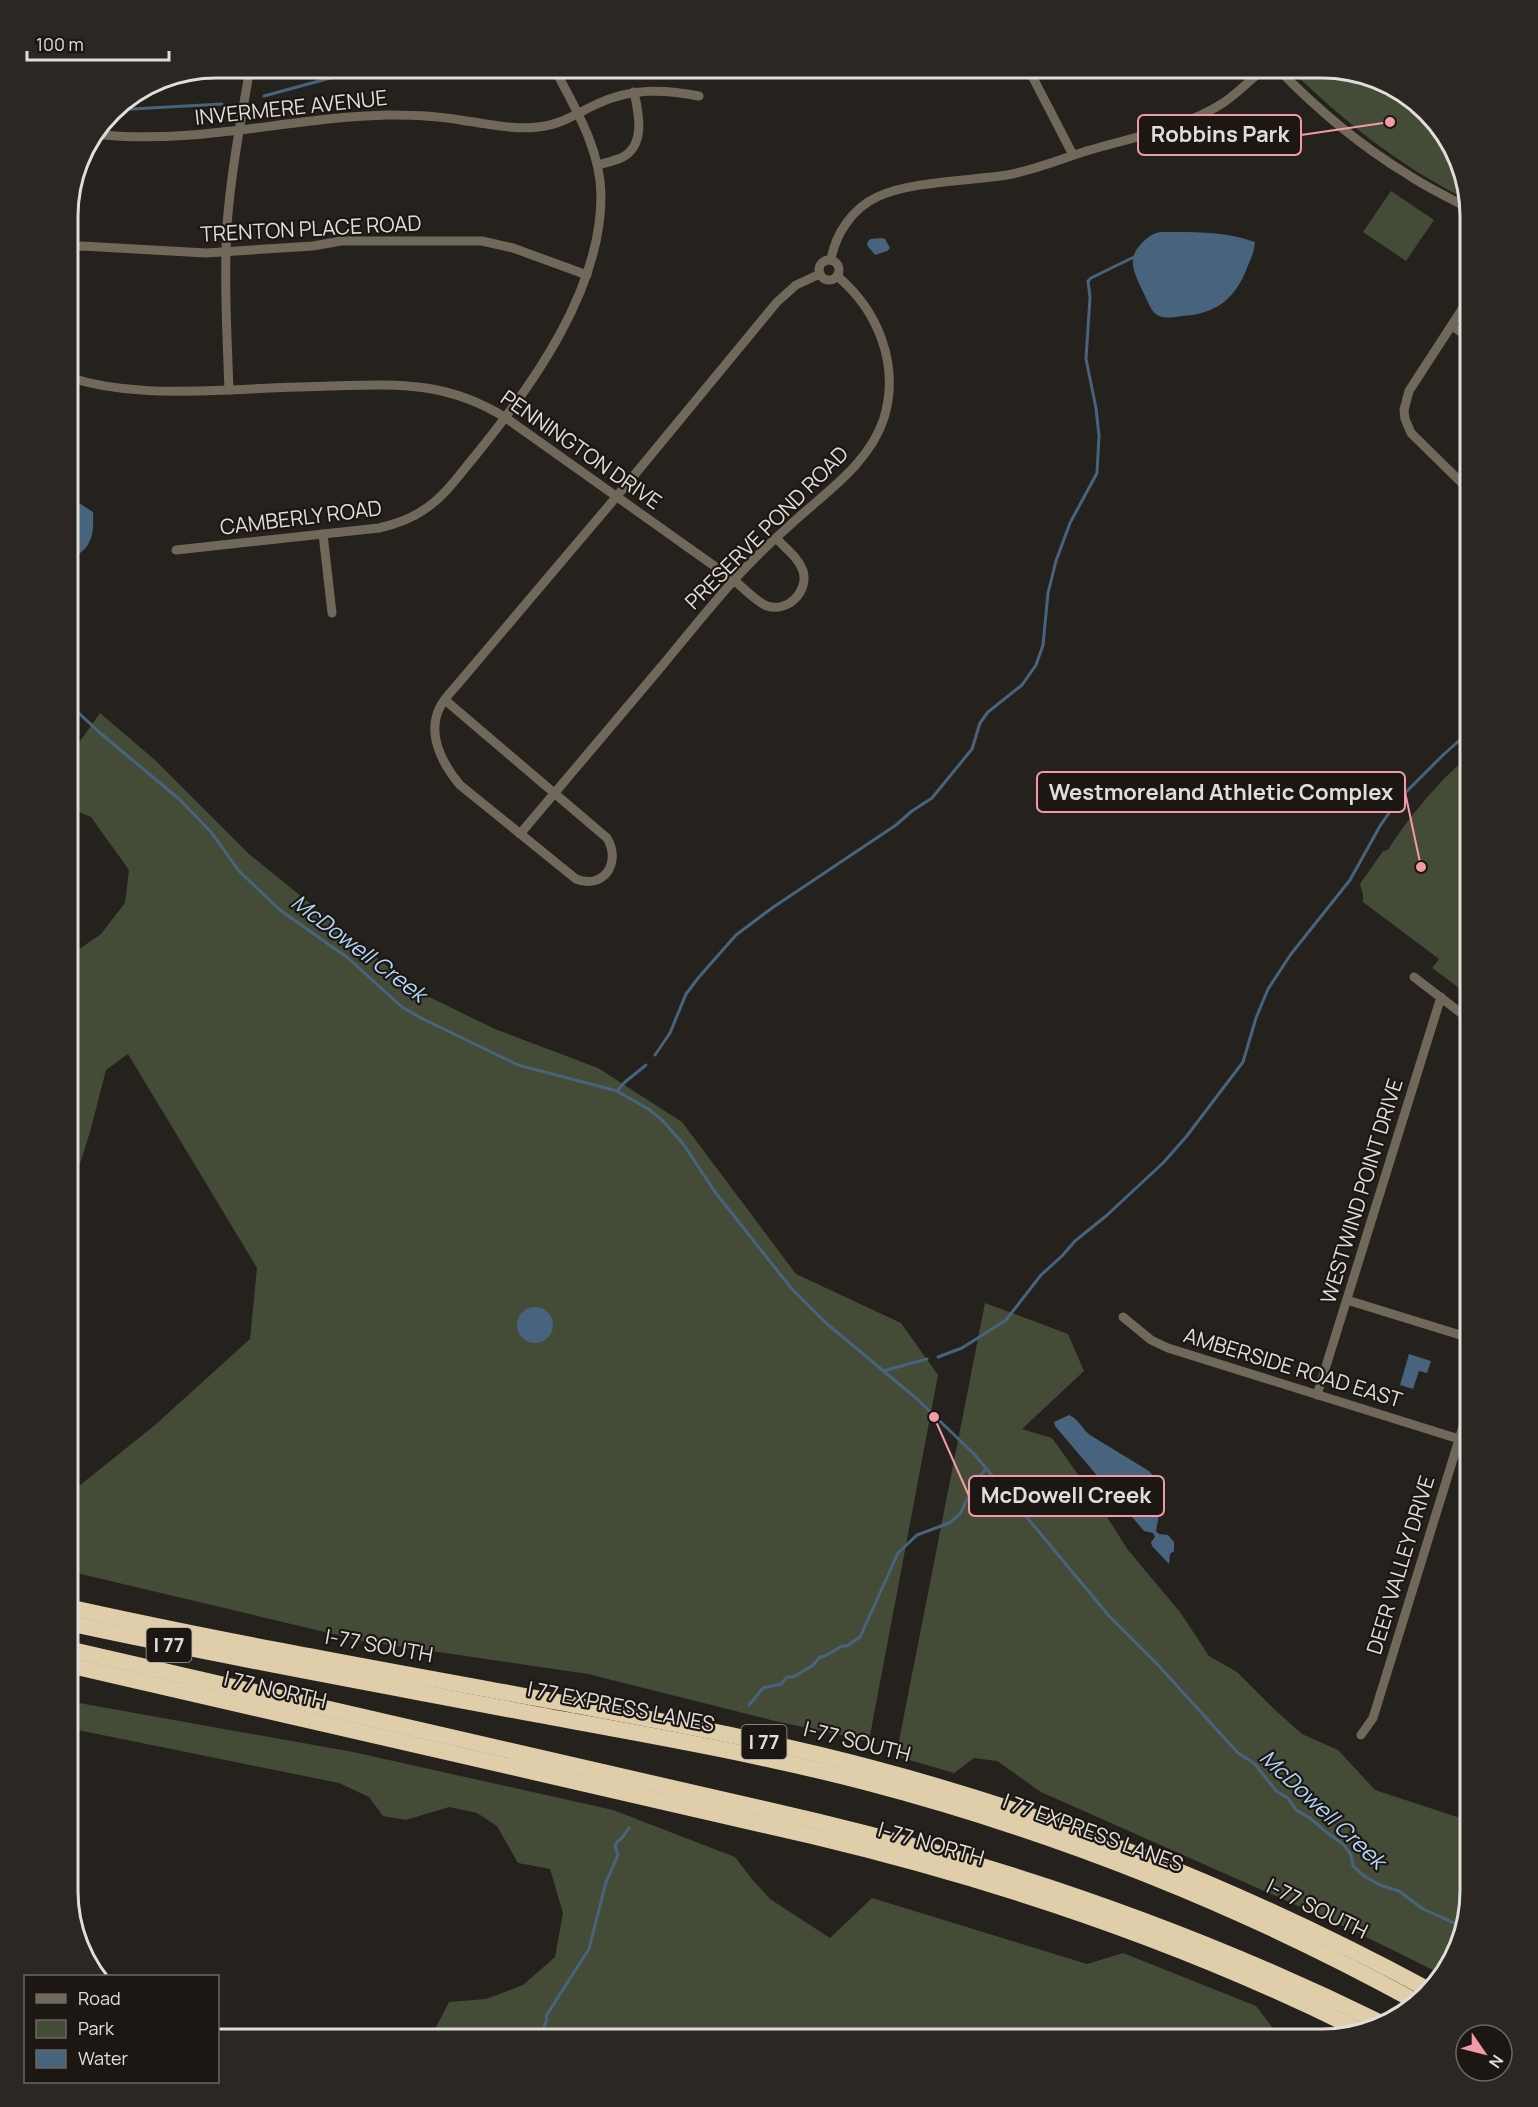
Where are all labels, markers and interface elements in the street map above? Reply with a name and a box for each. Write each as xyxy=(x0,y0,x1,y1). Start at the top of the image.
scale bar xyxy=(27,24,170,62)
text: 100 m xyxy=(36,32,84,56)
street label: INVERMERE AVENUE xyxy=(193,83,389,131)
callout: Robbins Park xyxy=(1138,115,1301,155)
text: Robbins Park xyxy=(1151,119,1290,149)
street label: TRENTON PLACE ROAD xyxy=(200,208,422,248)
street label: PENNINGTON DRIVE xyxy=(496,383,668,515)
street label: PRESERVE POND ROAD xyxy=(679,440,854,615)
street label: CAMBERLY ROAD xyxy=(218,493,383,541)
callout: Westmoreland Athletic Complex xyxy=(1037,772,1405,812)
text: Westmoreland Athletic Complex xyxy=(1049,777,1393,807)
water label: McDowell Creek xyxy=(285,887,435,1011)
street label: WESTWIND POINT DRIVE xyxy=(1313,1075,1409,1307)
street label: AMBERSIDE ROAD EAST xyxy=(1181,1320,1406,1414)
street label: DEER VALLEY DRIVE xyxy=(1360,1472,1441,1657)
callout: McDowell Creek xyxy=(969,1476,1164,1516)
text: McDowell Creek xyxy=(981,1480,1152,1510)
street label: I-77 SOUTH xyxy=(323,1622,435,1668)
road number: I 77 xyxy=(146,1628,192,1662)
street label: I 77 NORTH xyxy=(221,1664,329,1714)
street label: I 77 EXPRESS LANES xyxy=(525,1674,717,1738)
street label: I-77 SOUTH xyxy=(801,1714,914,1768)
road number: I 77 xyxy=(742,1725,786,1759)
water label: McDowell Creek xyxy=(1254,1743,1395,1877)
street label: I 77 EXPRESS LANES xyxy=(999,1786,1188,1878)
street label: I-77 NORTH xyxy=(875,1815,988,1872)
street label: I-77 SOUTH xyxy=(1262,1872,1373,1945)
legend xyxy=(24,1975,219,2083)
text: Road xyxy=(78,1986,121,2010)
text: Park xyxy=(78,2016,115,2040)
north arrow xyxy=(1454,2023,1514,2083)
text: Water xyxy=(78,2046,128,2070)
text: N xyxy=(1484,2051,1509,2073)

